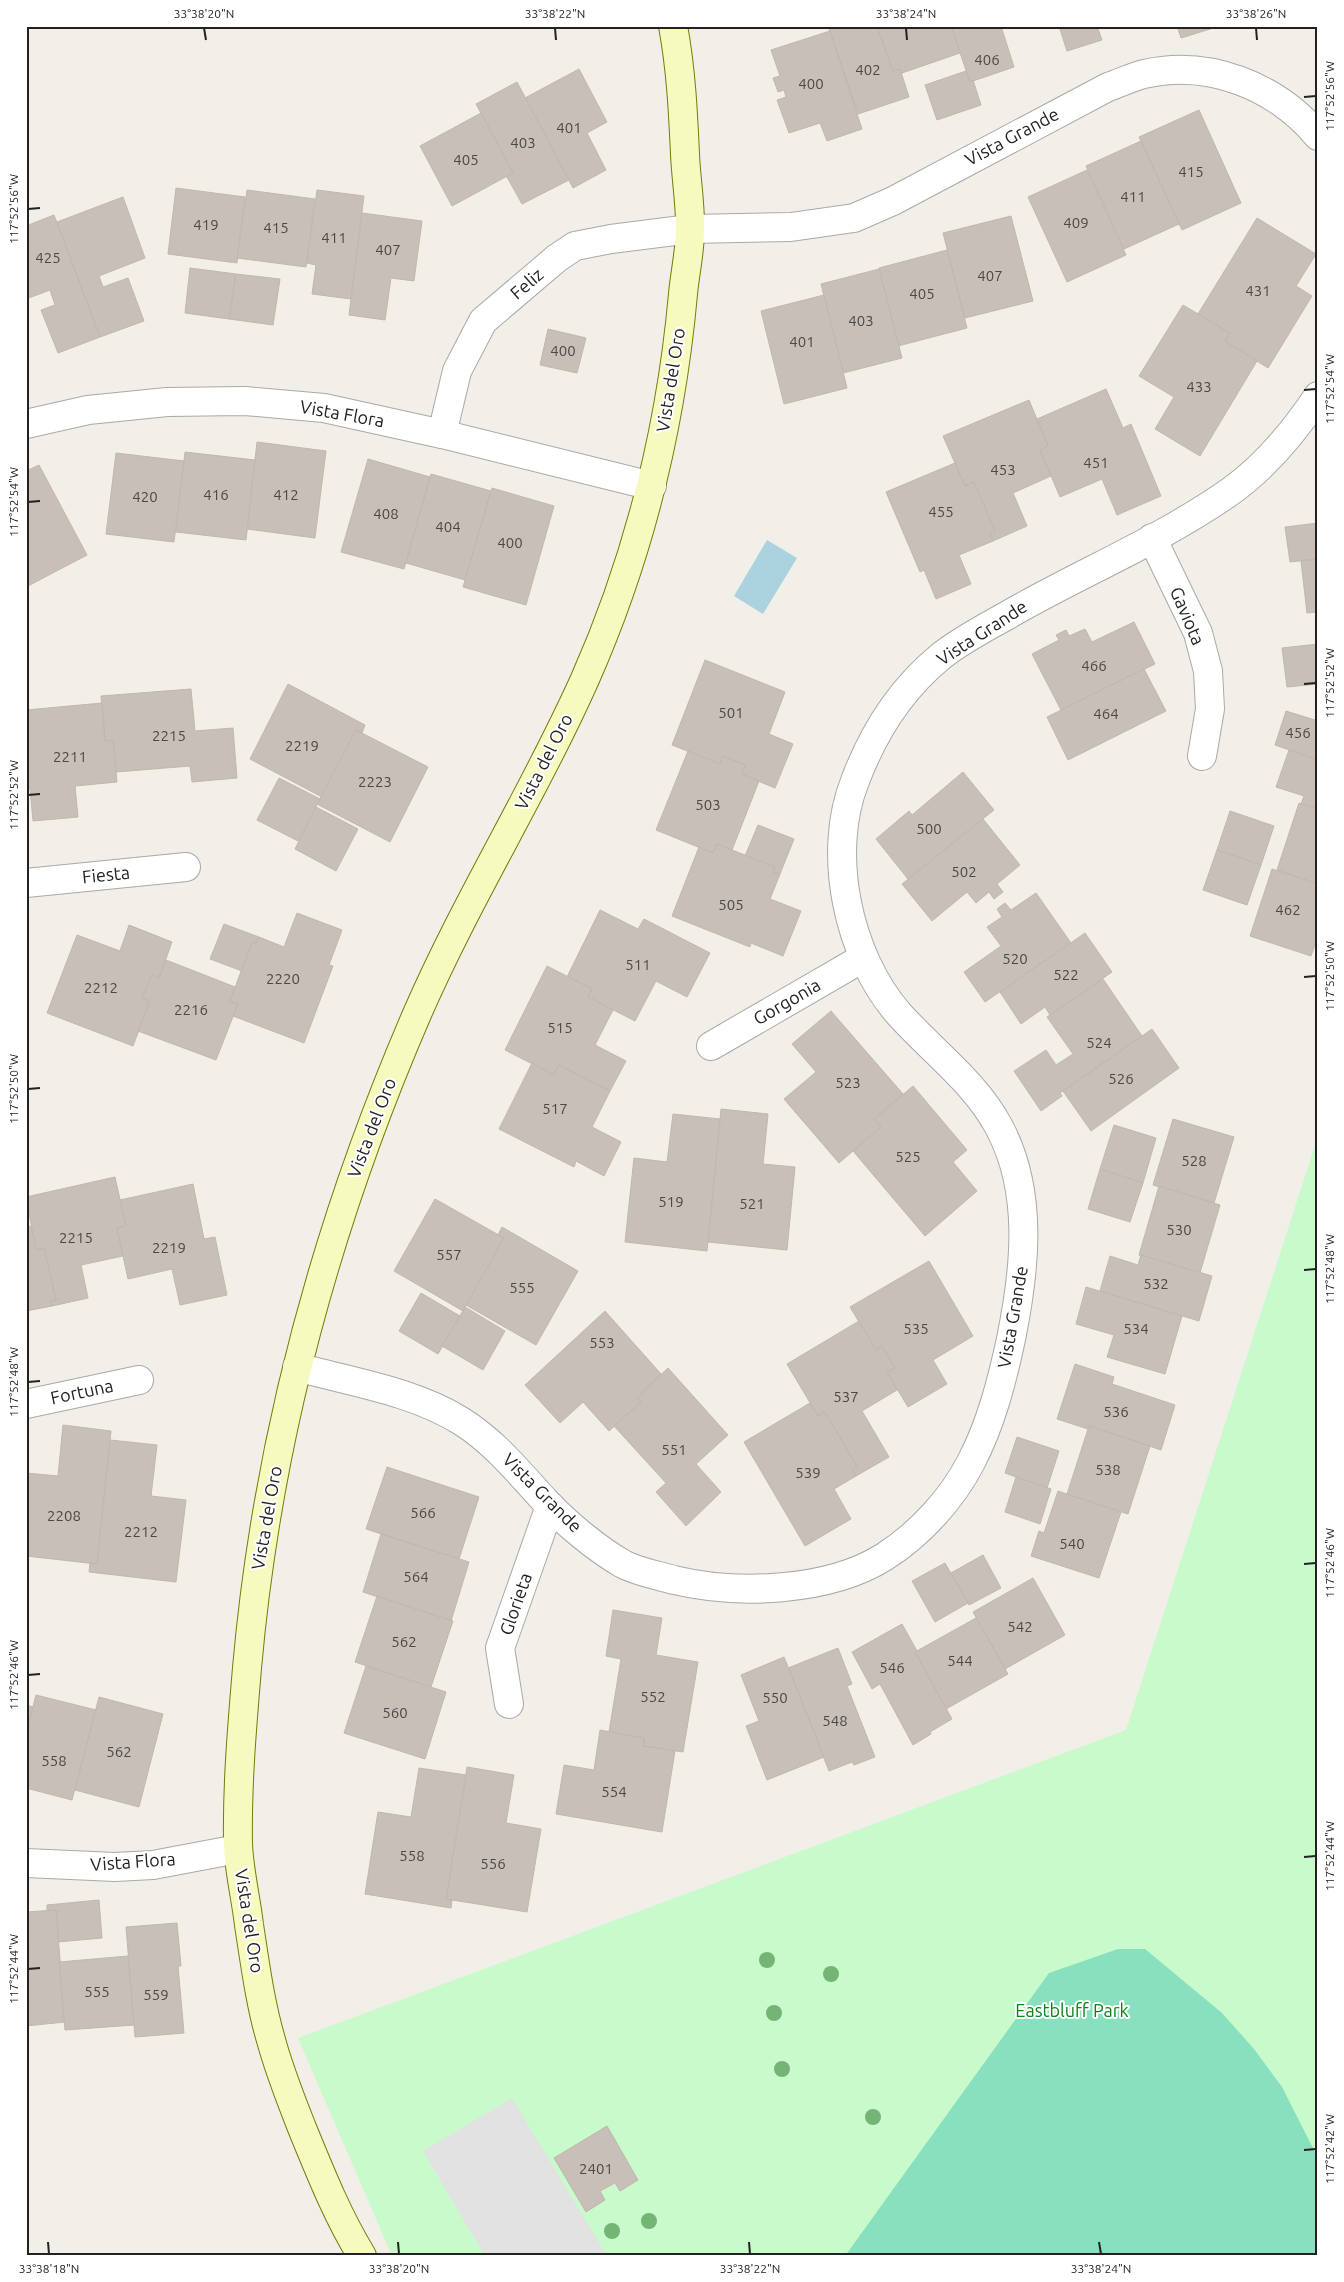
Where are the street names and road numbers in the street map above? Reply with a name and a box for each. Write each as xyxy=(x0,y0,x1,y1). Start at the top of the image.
street label: Vista Grande xyxy=(961,103,1062,169)
street label: Feliz xyxy=(506,264,547,303)
street label: Vista del Oro xyxy=(652,326,688,433)
street label: Vista Flora xyxy=(298,396,386,430)
street label: Gaviota xyxy=(1167,584,1209,648)
street label: Vista Grande xyxy=(933,596,1030,669)
street label: Vista del Oro xyxy=(510,710,576,813)
street label: Fiesta xyxy=(81,862,131,886)
street label: Gorgonia xyxy=(749,974,824,1028)
street label: Vista del Oro xyxy=(343,1075,399,1180)
street label: Vista Grande xyxy=(993,1264,1031,1369)
street label: Fortuna xyxy=(49,1375,115,1407)
street label: Vista Grande xyxy=(499,1449,586,1536)
street label: Vista del Oro xyxy=(247,1464,285,1571)
street label: Glorieta xyxy=(495,1570,535,1637)
street label: Vista Flora xyxy=(90,1848,176,1874)
street label: Vista del Oro xyxy=(232,1867,268,1974)

